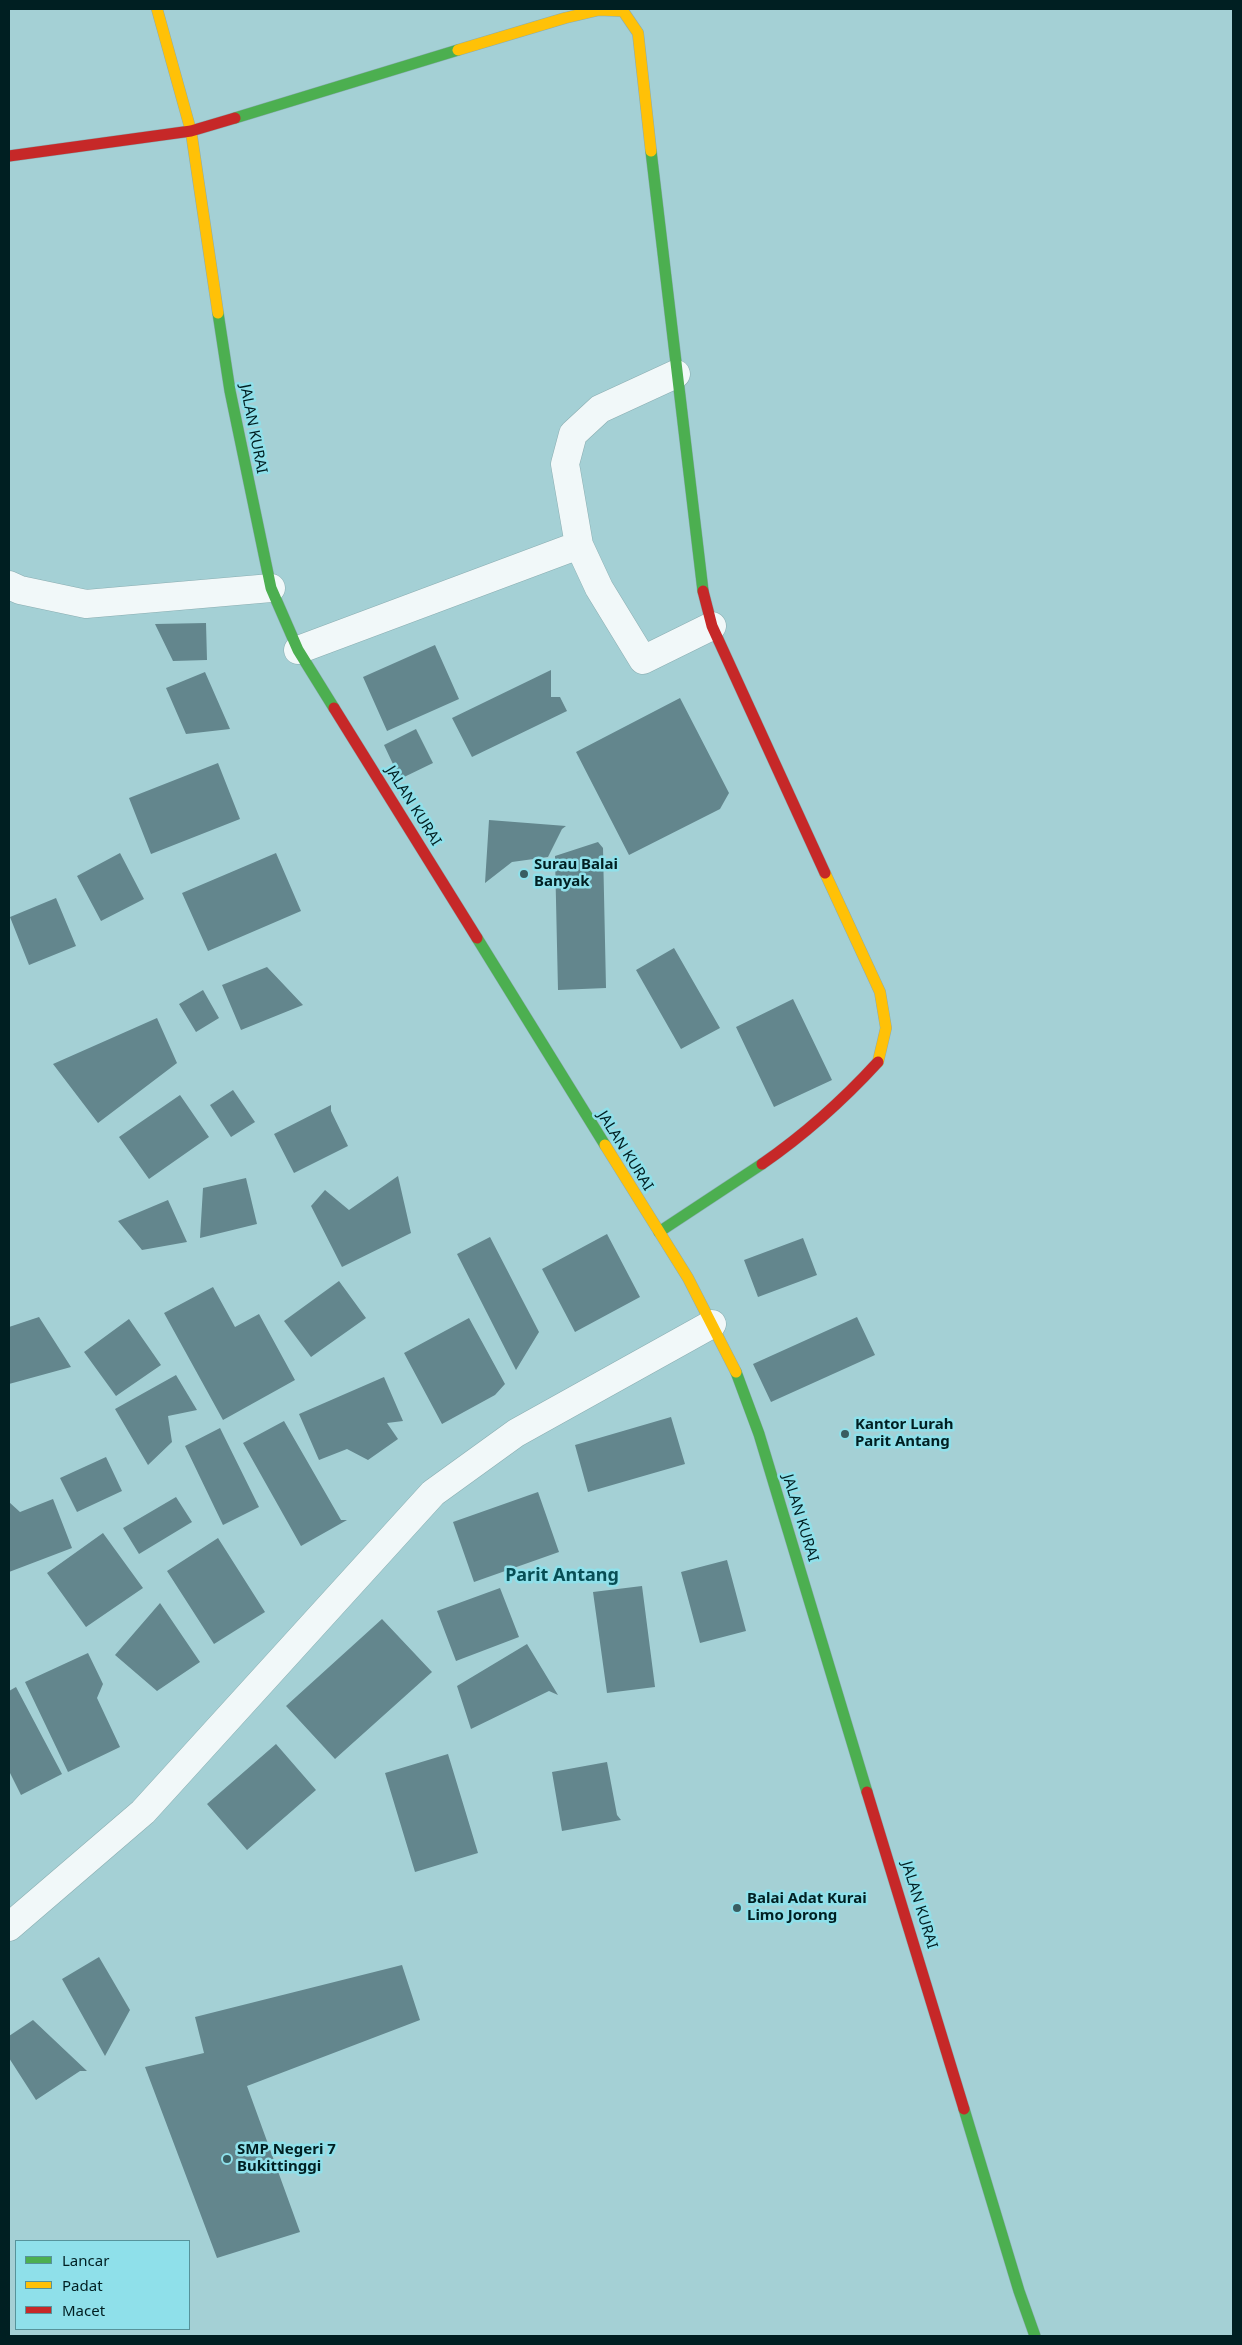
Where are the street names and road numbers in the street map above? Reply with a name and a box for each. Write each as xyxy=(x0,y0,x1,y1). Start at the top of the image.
street label: JALAN KURAI xyxy=(236,383,270,475)
street label: JALAN KURAI xyxy=(381,763,445,849)
street label: JALAN KURAI xyxy=(593,1108,657,1194)
street label: JALAN KURAI xyxy=(778,1472,822,1564)
street label: JALAN KURAI xyxy=(897,1859,941,1951)

